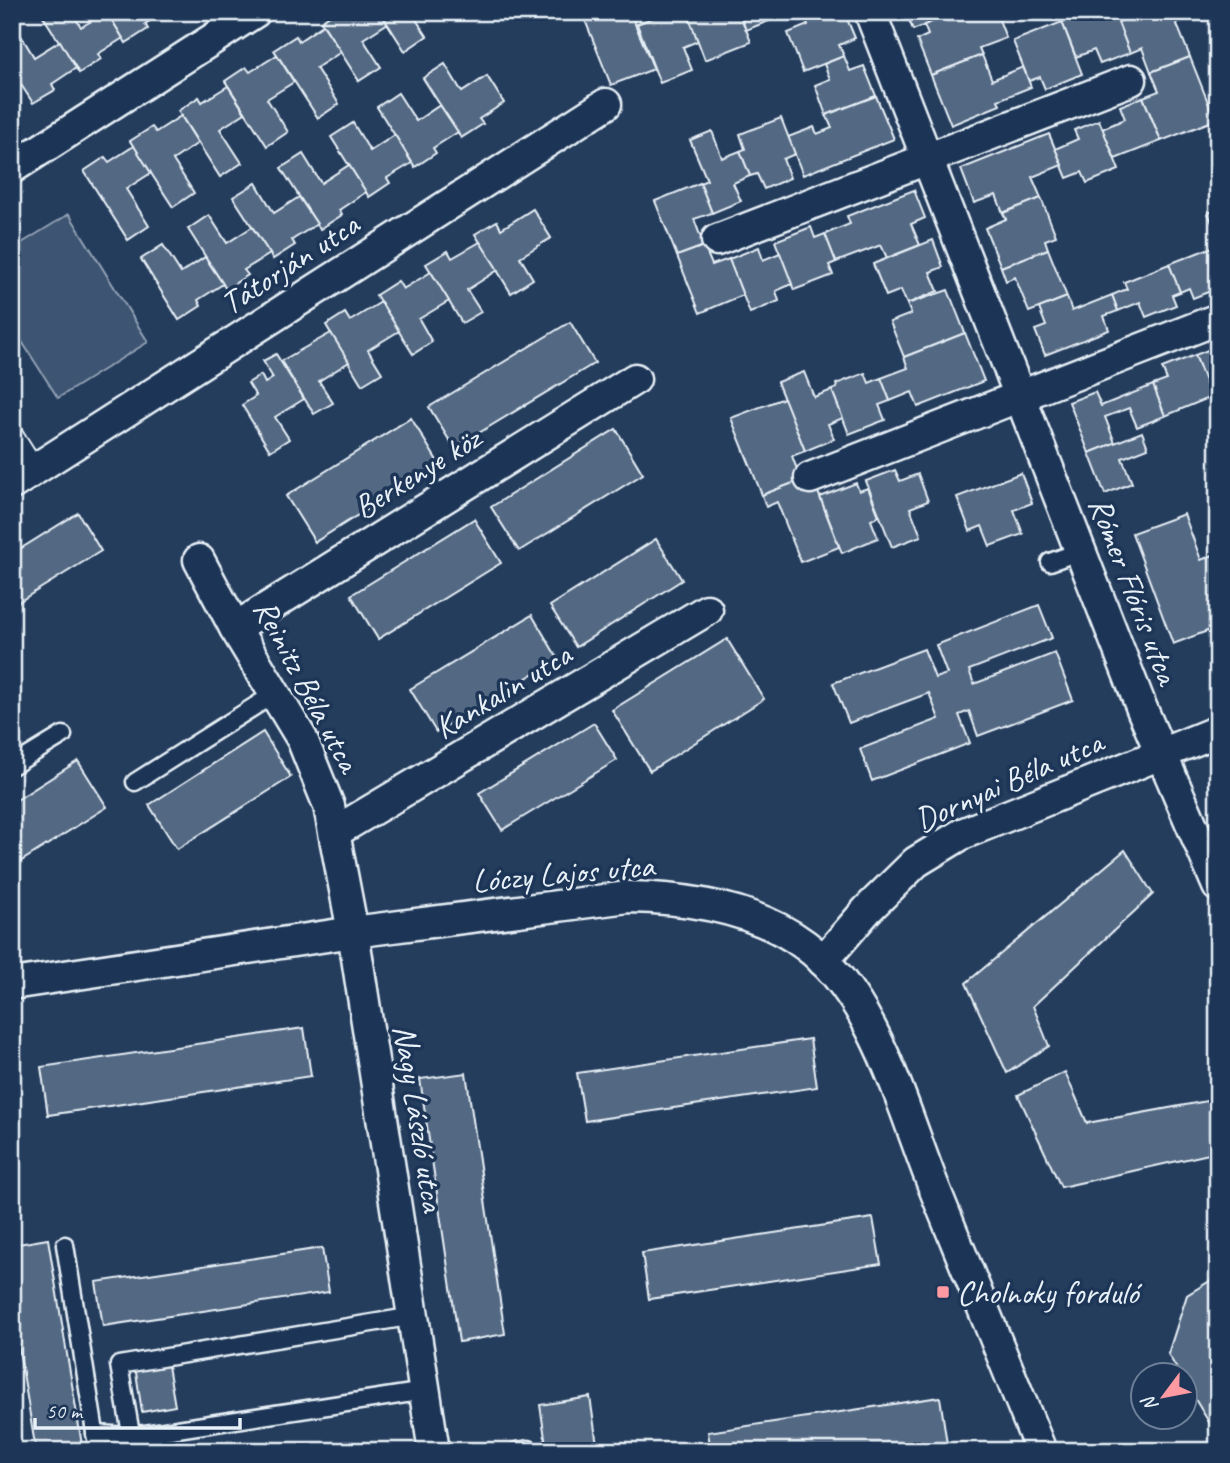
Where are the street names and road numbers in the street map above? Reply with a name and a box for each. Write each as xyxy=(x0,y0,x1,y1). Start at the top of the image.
street label: Tátorján utca xyxy=(212,203,368,324)
street label: Berkenye köz xyxy=(345,416,491,528)
street label: Rómer Flóris utca xyxy=(1079,491,1190,692)
street label: Reinitz Béla utca xyxy=(244,592,371,781)
street label: Kankalin utca xyxy=(426,633,580,748)
street label: Dornyai Béla utca xyxy=(908,720,1111,841)
street label: Lóczy Lajos utca xyxy=(470,844,658,902)
street label: Nagy László utca xyxy=(384,1022,455,1216)

